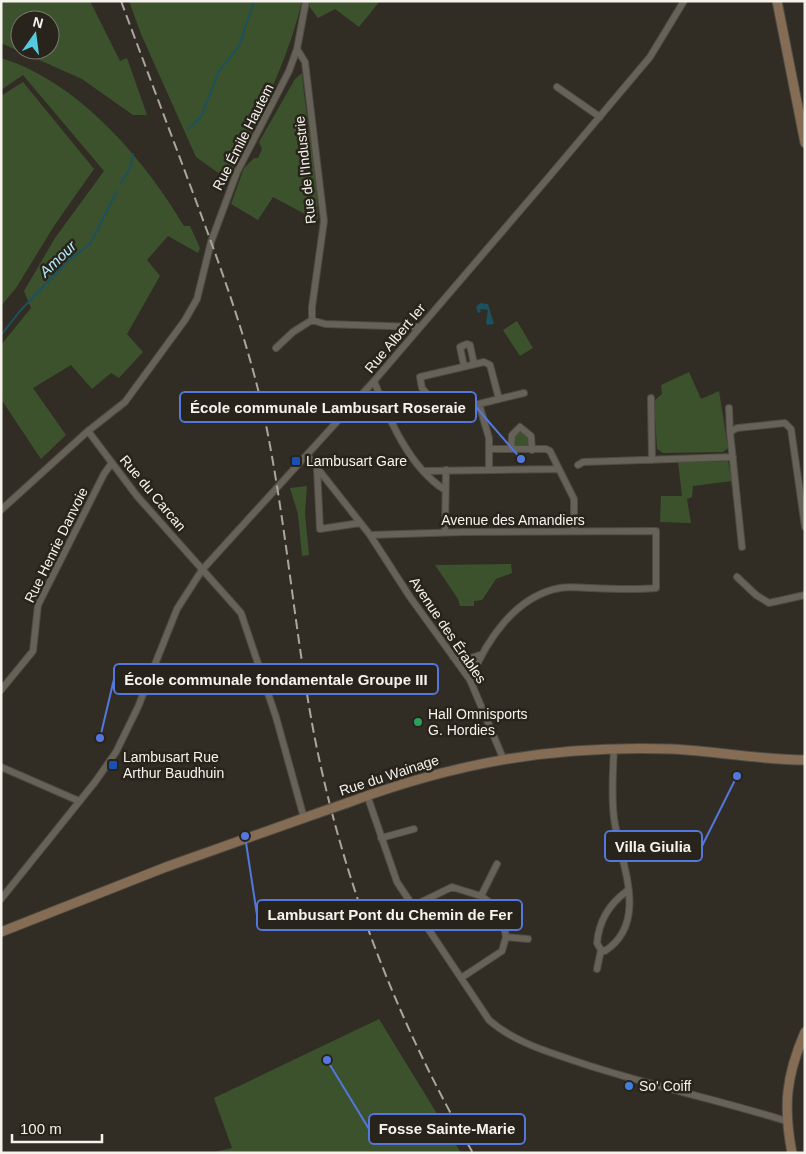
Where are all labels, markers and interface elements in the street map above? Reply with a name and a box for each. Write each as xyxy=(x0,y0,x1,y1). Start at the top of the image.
north arrow xyxy=(10,10,60,60)
text: N xyxy=(31,13,45,31)
street label: Rue Émile Hautem xyxy=(209,81,277,193)
street label: Rue de l'Industrie xyxy=(291,115,319,225)
water label: Amour xyxy=(35,236,80,281)
street label: Rue Albert Ier xyxy=(361,300,429,376)
callout: École communale Lambusart Roseraie xyxy=(180,392,476,422)
text: École communale Lambusart Roseraie xyxy=(190,399,466,416)
street label: Rue du Carcan xyxy=(117,452,189,534)
place label: Lambusart Gare xyxy=(306,453,407,469)
marker: Lambusart Gare xyxy=(290,455,302,467)
street label: Rue Henrie Danvoie xyxy=(21,485,91,605)
street label: Avenue des Amandiers xyxy=(441,512,585,528)
street label: Avenue des Érables xyxy=(406,574,490,686)
callout: École communale fondamentale Groupe III xyxy=(114,664,438,694)
text: École communale fondamentale Groupe III xyxy=(124,671,428,688)
place label: Hall Omnisports G. Hordies xyxy=(428,706,528,738)
marker: Hall Omnisports G. Hordies xyxy=(412,716,424,728)
place label: Lambusart Rue Arthur Baudhuin xyxy=(123,749,224,781)
street label: Rue du Wainage xyxy=(337,751,441,799)
marker: Lambusart Rue Arthur Baudhuin xyxy=(107,759,119,771)
callout: Villa Giulia xyxy=(605,831,702,861)
text: Villa Giulia xyxy=(615,838,692,855)
callout: Lambusart Pont du Chemin de Fer xyxy=(257,900,522,930)
text: Lambusart Pont du Chemin de Fer xyxy=(267,906,513,923)
place label: So' Coiff xyxy=(639,1078,691,1094)
marker: So' Coiff xyxy=(623,1080,635,1092)
scale bar xyxy=(12,1112,102,1144)
callout: Fosse Sainte-Marie xyxy=(369,1114,525,1144)
text: 100 m xyxy=(20,1120,62,1137)
text: Fosse Sainte-Marie xyxy=(379,1120,515,1137)

